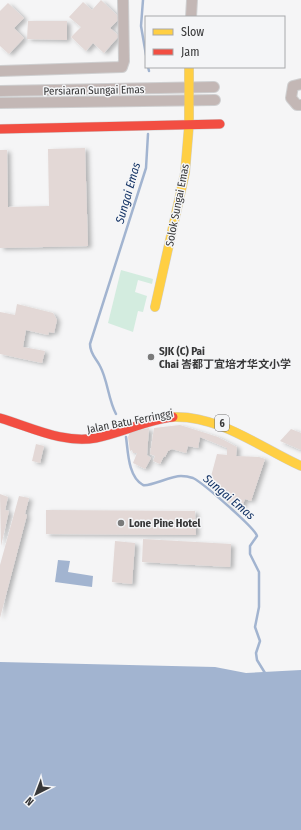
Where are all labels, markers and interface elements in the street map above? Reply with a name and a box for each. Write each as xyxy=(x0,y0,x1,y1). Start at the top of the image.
legend xyxy=(145,16,285,68)
text: Slow xyxy=(181,25,204,39)
text: Jam xyxy=(181,45,199,59)
street label: Persiaran Sungai Emas xyxy=(43,83,145,98)
water label: Sungai Emas xyxy=(112,161,143,226)
street label: Solok Sungai Emas xyxy=(163,162,192,247)
place label: SJK (C) Pai Chai 峇都丁宜培才华文小学 xyxy=(159,345,291,371)
marker: SJK (C) Pai Chai 峇都丁宜培才华文小学 xyxy=(146,352,156,362)
street label: Jalan Batu Ferringgi xyxy=(86,407,174,436)
road number: 6 xyxy=(215,415,229,431)
water label: Sungai Emas xyxy=(200,471,258,523)
place label: Lone Pine Hotel xyxy=(129,517,202,530)
marker: Lone Pine Hotel xyxy=(116,518,126,528)
north arrow xyxy=(16,774,56,814)
text: N xyxy=(23,794,36,808)

